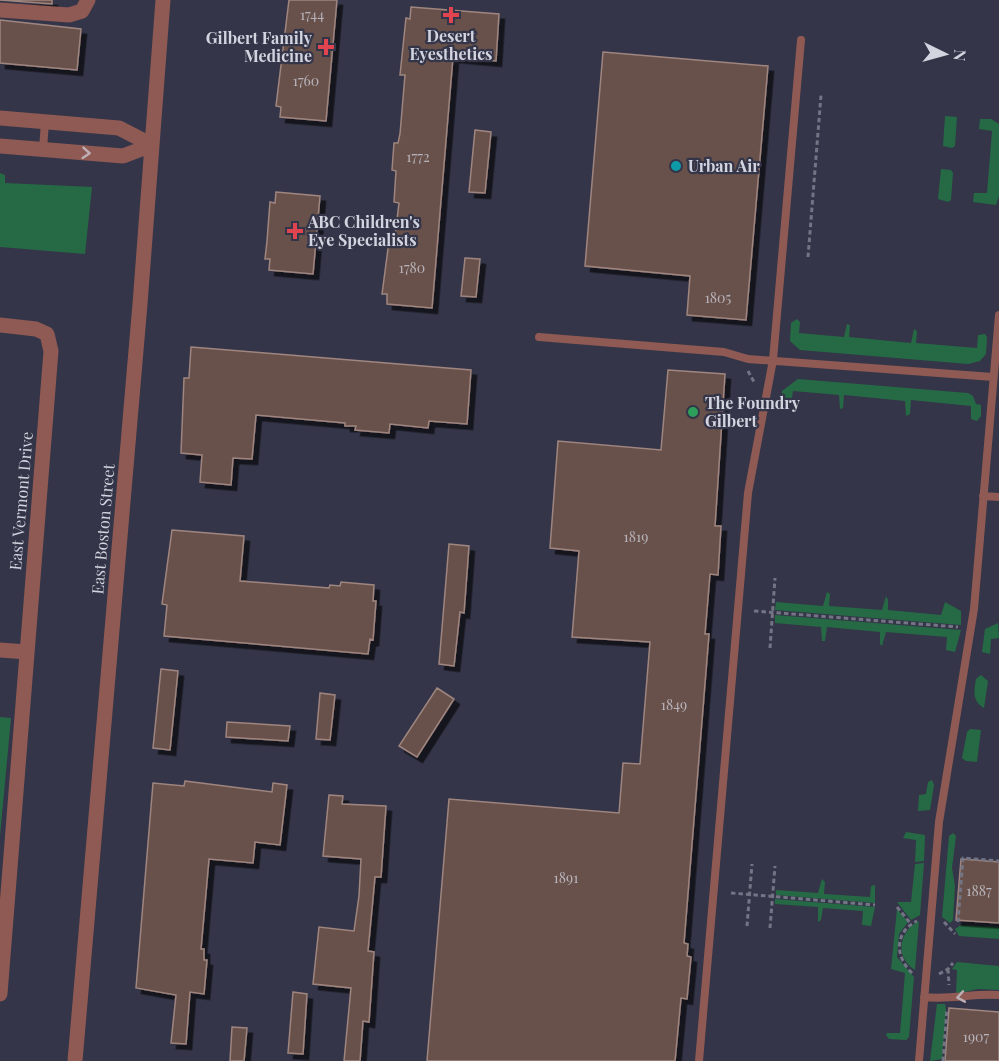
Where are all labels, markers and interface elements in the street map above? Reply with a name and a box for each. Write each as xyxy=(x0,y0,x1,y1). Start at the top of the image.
house number: 1744 xyxy=(300,5,324,24)
marker: Desert Eyesthetics xyxy=(442,6,460,24)
north arrow xyxy=(915,24,975,84)
place label: Desert Eyesthetics xyxy=(409,25,493,64)
place label: Gilbert Family Medicine xyxy=(206,27,313,66)
marker: Gilbert Family Medicine xyxy=(317,38,335,56)
text: N xyxy=(949,49,971,62)
house number: 1760 xyxy=(293,71,319,90)
one-way arrow xyxy=(81,146,91,159)
house number: 1772 xyxy=(406,147,430,166)
place label: Urban Air xyxy=(688,155,760,176)
marker: Urban Air xyxy=(669,159,683,173)
place label: ABC Children's Eye Specialists xyxy=(307,211,420,250)
marker: ABC Children's Eye Specialists xyxy=(286,222,304,240)
house number: 1780 xyxy=(399,258,425,277)
house number: 1805 xyxy=(705,288,732,307)
place label: The Foundry Gilbert xyxy=(705,392,801,431)
marker: The Foundry Gilbert xyxy=(686,405,700,419)
street label: East Vermont Drive xyxy=(4,431,37,571)
street label: East Boston Street xyxy=(86,462,119,595)
house number: 1819 xyxy=(624,527,648,546)
house number: 1849 xyxy=(661,695,687,714)
house number: 1891 xyxy=(554,868,578,887)
house number: 1887 xyxy=(966,881,992,900)
one-way arrow xyxy=(957,990,967,1003)
house number: 1907 xyxy=(963,1027,990,1046)

